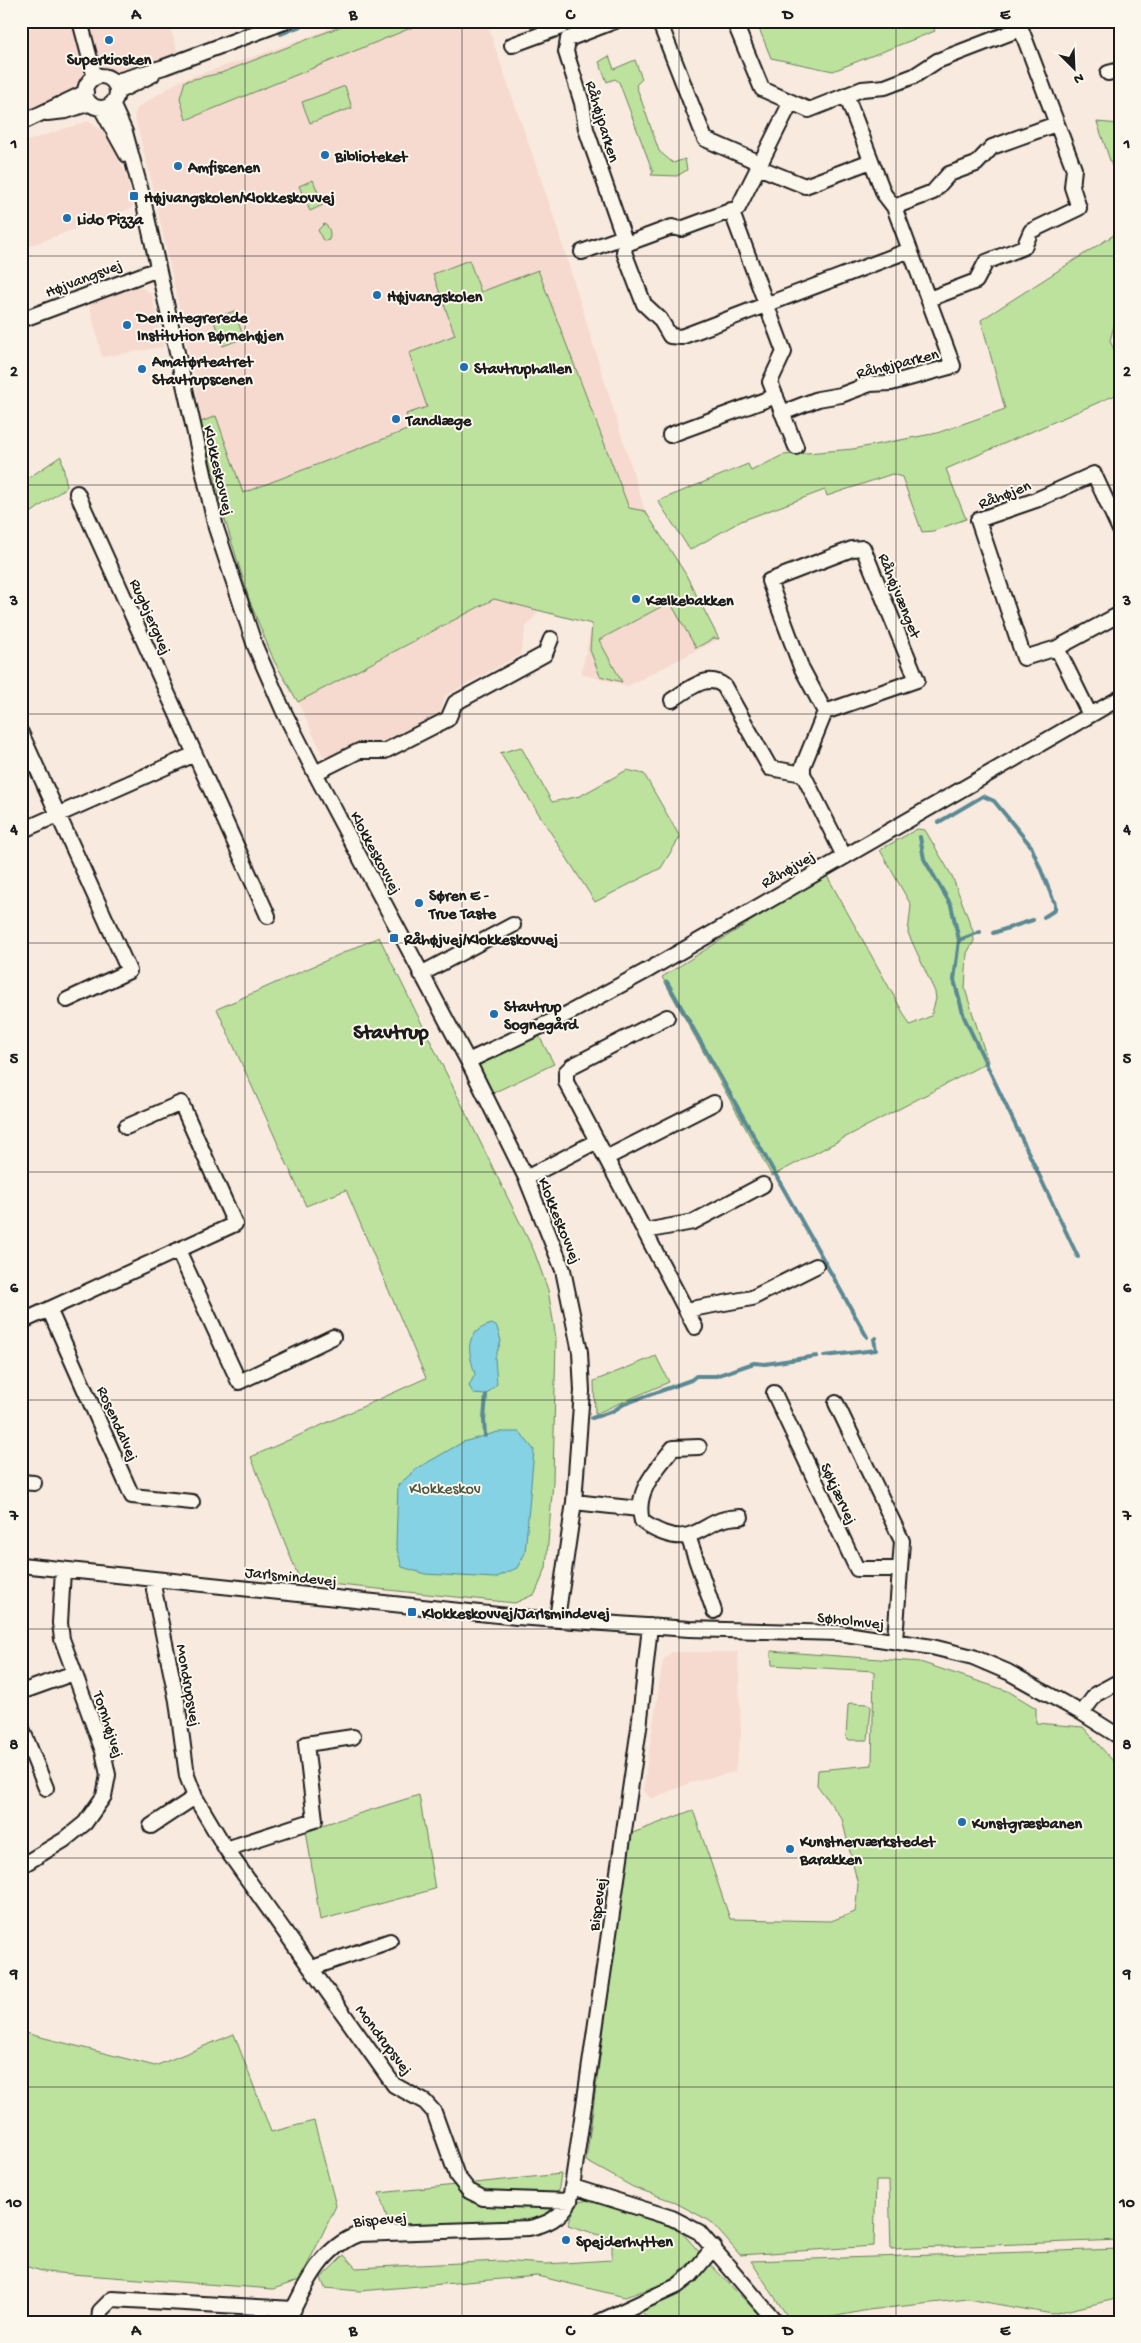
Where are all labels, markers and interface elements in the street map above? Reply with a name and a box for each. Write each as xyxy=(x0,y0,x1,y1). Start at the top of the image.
text: A xyxy=(130,7,142,26)
text: B xyxy=(348,7,358,26)
text: C xyxy=(565,7,576,26)
text: D xyxy=(781,7,794,26)
text: E xyxy=(1000,7,1011,26)
marker: Superkiosken xyxy=(103,34,115,46)
north arrow xyxy=(1048,42,1098,92)
place label: Superkiosken xyxy=(67,52,152,71)
text: N xyxy=(1071,68,1086,87)
street label: Råhøjparken xyxy=(579,79,622,165)
text: 1 xyxy=(10,136,17,155)
text: 1 xyxy=(1123,136,1130,155)
marker: Biblioteket xyxy=(319,149,331,161)
place label: Biblioteket xyxy=(334,149,409,168)
place label: Amfiscenen xyxy=(187,159,261,179)
marker: Amfiscenen xyxy=(172,160,184,172)
marker: Højvangskolen/Klokkeskovvej xyxy=(128,190,140,202)
place label: Højvangskolen/Klokkeskovvej xyxy=(144,190,335,209)
marker: Lido Pizza xyxy=(61,212,73,224)
place label: Lido Pizza xyxy=(77,212,144,231)
street label: Højvangsvej xyxy=(43,257,125,304)
marker: Højvangskolen xyxy=(371,289,383,301)
place label: Højvangskolen xyxy=(387,289,483,308)
place label: Den integrerede Institution Børnehøjen xyxy=(135,310,284,347)
marker: Den integrerede Institution Børnehøjen xyxy=(121,319,133,331)
street label: Råhøjparken xyxy=(855,346,941,385)
place label: Amatørteatret Stavtrupscenen xyxy=(151,354,254,391)
marker: Stavtruphallen xyxy=(458,361,470,373)
place label: Stavtruphallen xyxy=(474,361,572,380)
marker: Amatørteatret Stavtrupscenen xyxy=(136,363,148,375)
text: 2 xyxy=(10,364,18,383)
text: 2 xyxy=(1123,364,1131,383)
marker: Tandlæge xyxy=(390,413,402,425)
place label: Tandlæge xyxy=(404,413,472,432)
street label: Klokkeskovvej xyxy=(197,424,236,518)
street label: Råhøjen xyxy=(976,477,1035,515)
street label: Råhøjvænget xyxy=(872,551,924,643)
street label: Rugbjergvej xyxy=(124,577,174,658)
text: 3 xyxy=(9,593,18,612)
marker: Kælkebakken xyxy=(630,593,642,605)
place label: Kælkebakken xyxy=(645,593,734,612)
text: 3 xyxy=(1122,593,1131,612)
street label: Klokkeskovvej xyxy=(344,809,404,899)
text: 4 xyxy=(9,822,18,841)
text: 4 xyxy=(1122,822,1131,841)
street label: Råhøjvej xyxy=(759,848,819,894)
place label: Søren E - True Taste xyxy=(427,888,497,925)
marker: Søren E - True Taste xyxy=(413,897,425,909)
place label: Råhøjvej/Klokkeskovvej xyxy=(403,931,558,951)
marker: Råhøjvej/Klokkeskovvej xyxy=(388,932,400,944)
place label: Stavtrup Sognegård xyxy=(504,999,579,1036)
marker: Stavtrup Sognegård xyxy=(488,1008,500,1020)
district label: Stavtrup xyxy=(353,1022,429,1047)
text: 5 xyxy=(10,1051,19,1070)
text: 5 xyxy=(1123,1051,1132,1070)
street label: Klokkeskovvej xyxy=(532,1175,584,1267)
text: 6 xyxy=(10,1280,19,1299)
text: 6 xyxy=(1123,1280,1132,1299)
street label: Rosendalvej xyxy=(91,1384,141,1465)
street label: Søkjærvej xyxy=(814,1461,859,1528)
park label: Klokkeskov xyxy=(409,1481,481,1500)
text: 7 xyxy=(9,1508,19,1527)
text: 7 xyxy=(1122,1508,1132,1527)
street label: Jarlsmindevej xyxy=(244,1564,338,1593)
marker: Klokkeskovvej/Jarlsmindevej xyxy=(406,1606,418,1618)
place label: Klokkeskovvej/Jarlsmindevej xyxy=(421,1606,610,1625)
street label: Søholmvej xyxy=(816,1610,885,1635)
street label: Mondrupsvej xyxy=(170,1643,203,1728)
street label: Tornhøjvej xyxy=(87,1688,126,1761)
text: 8 xyxy=(10,1737,19,1756)
text: 8 xyxy=(1123,1737,1132,1756)
marker: Kunstgræsbanen xyxy=(956,1816,968,1828)
place label: Kunstgræsbanen xyxy=(971,1816,1083,1835)
place label: Kunstnerværkstedet Barakken xyxy=(799,1834,936,1871)
marker: Kunstnerværkstedet Barakken xyxy=(784,1843,796,1855)
street label: Bispevej xyxy=(586,1877,613,1933)
text: 9 xyxy=(9,1966,18,1985)
text: 9 xyxy=(1122,1966,1131,1985)
street label: Mondrupsvej xyxy=(350,2002,415,2080)
text: 10 xyxy=(5,2195,22,2214)
text: 10 xyxy=(1118,2195,1135,2214)
street label: Bispevej xyxy=(352,2210,408,2233)
marker: Spejderhytten xyxy=(560,2234,572,2246)
place label: Spejderhytten xyxy=(576,2234,673,2253)
text: A xyxy=(130,2323,142,2342)
text: B xyxy=(348,2323,358,2342)
text: C xyxy=(565,2323,576,2342)
text: D xyxy=(781,2323,794,2342)
text: E xyxy=(1000,2323,1011,2342)

